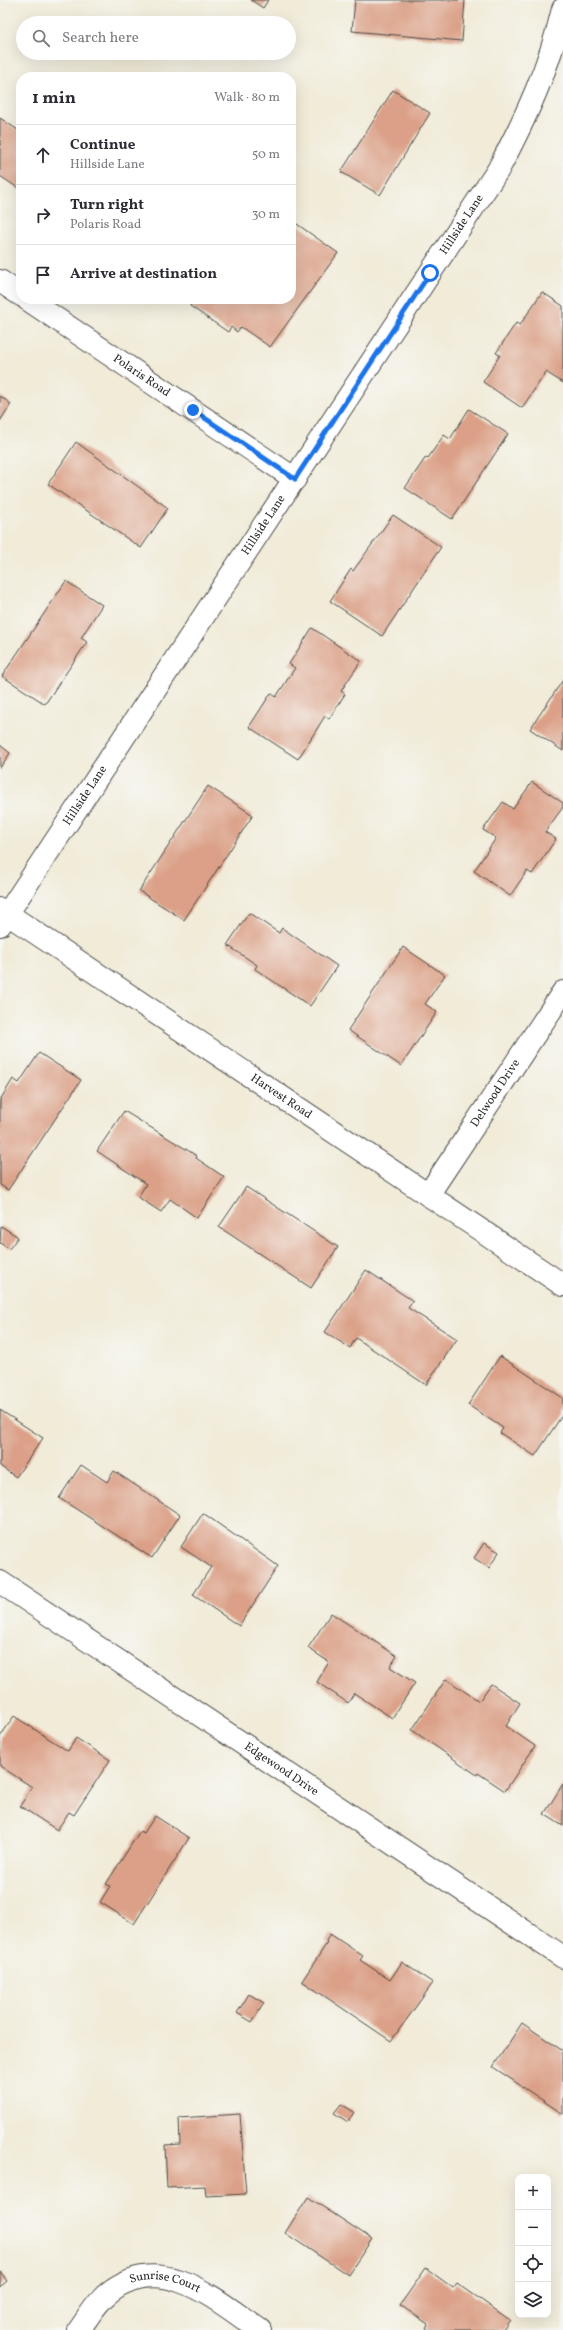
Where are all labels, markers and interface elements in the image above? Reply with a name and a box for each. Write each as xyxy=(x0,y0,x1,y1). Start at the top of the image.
search box xyxy=(16,16,296,60)
icon: search xyxy=(30,27,52,49)
text: Search here xyxy=(62,28,139,49)
text: 1 min xyxy=(32,87,76,110)
text: Walk · 80 m xyxy=(214,89,280,107)
text: Continue xyxy=(70,135,135,156)
icon: ahead xyxy=(32,144,54,166)
text: 50 m xyxy=(252,146,280,164)
text: Hillside Lane xyxy=(70,156,145,174)
street label: Hillside Lane xyxy=(436,191,488,258)
text: Turn right xyxy=(70,195,144,216)
icon: right xyxy=(32,204,54,226)
text: 30 m xyxy=(252,206,280,224)
text: Polaris Road xyxy=(70,216,141,234)
icon: arrive xyxy=(32,264,54,286)
text: Arrive at destination xyxy=(70,264,217,285)
route start xyxy=(421,264,439,282)
street label: Polaris Road xyxy=(110,351,174,401)
route end xyxy=(184,401,202,419)
street label: Hillside Lane xyxy=(238,492,290,558)
street label: Hillside Lane xyxy=(60,762,111,829)
street label: Delwood Drive xyxy=(467,1056,524,1131)
street label: Harvest Road xyxy=(247,1070,315,1123)
street label: Edgewood Drive xyxy=(241,1739,322,1800)
map controls xyxy=(515,2174,551,2318)
button: + xyxy=(515,2174,551,2210)
button: − xyxy=(515,2210,551,2246)
button: locate xyxy=(515,2246,551,2282)
street label: Sunrise Court xyxy=(128,2268,203,2297)
button: layers xyxy=(515,2282,551,2318)

